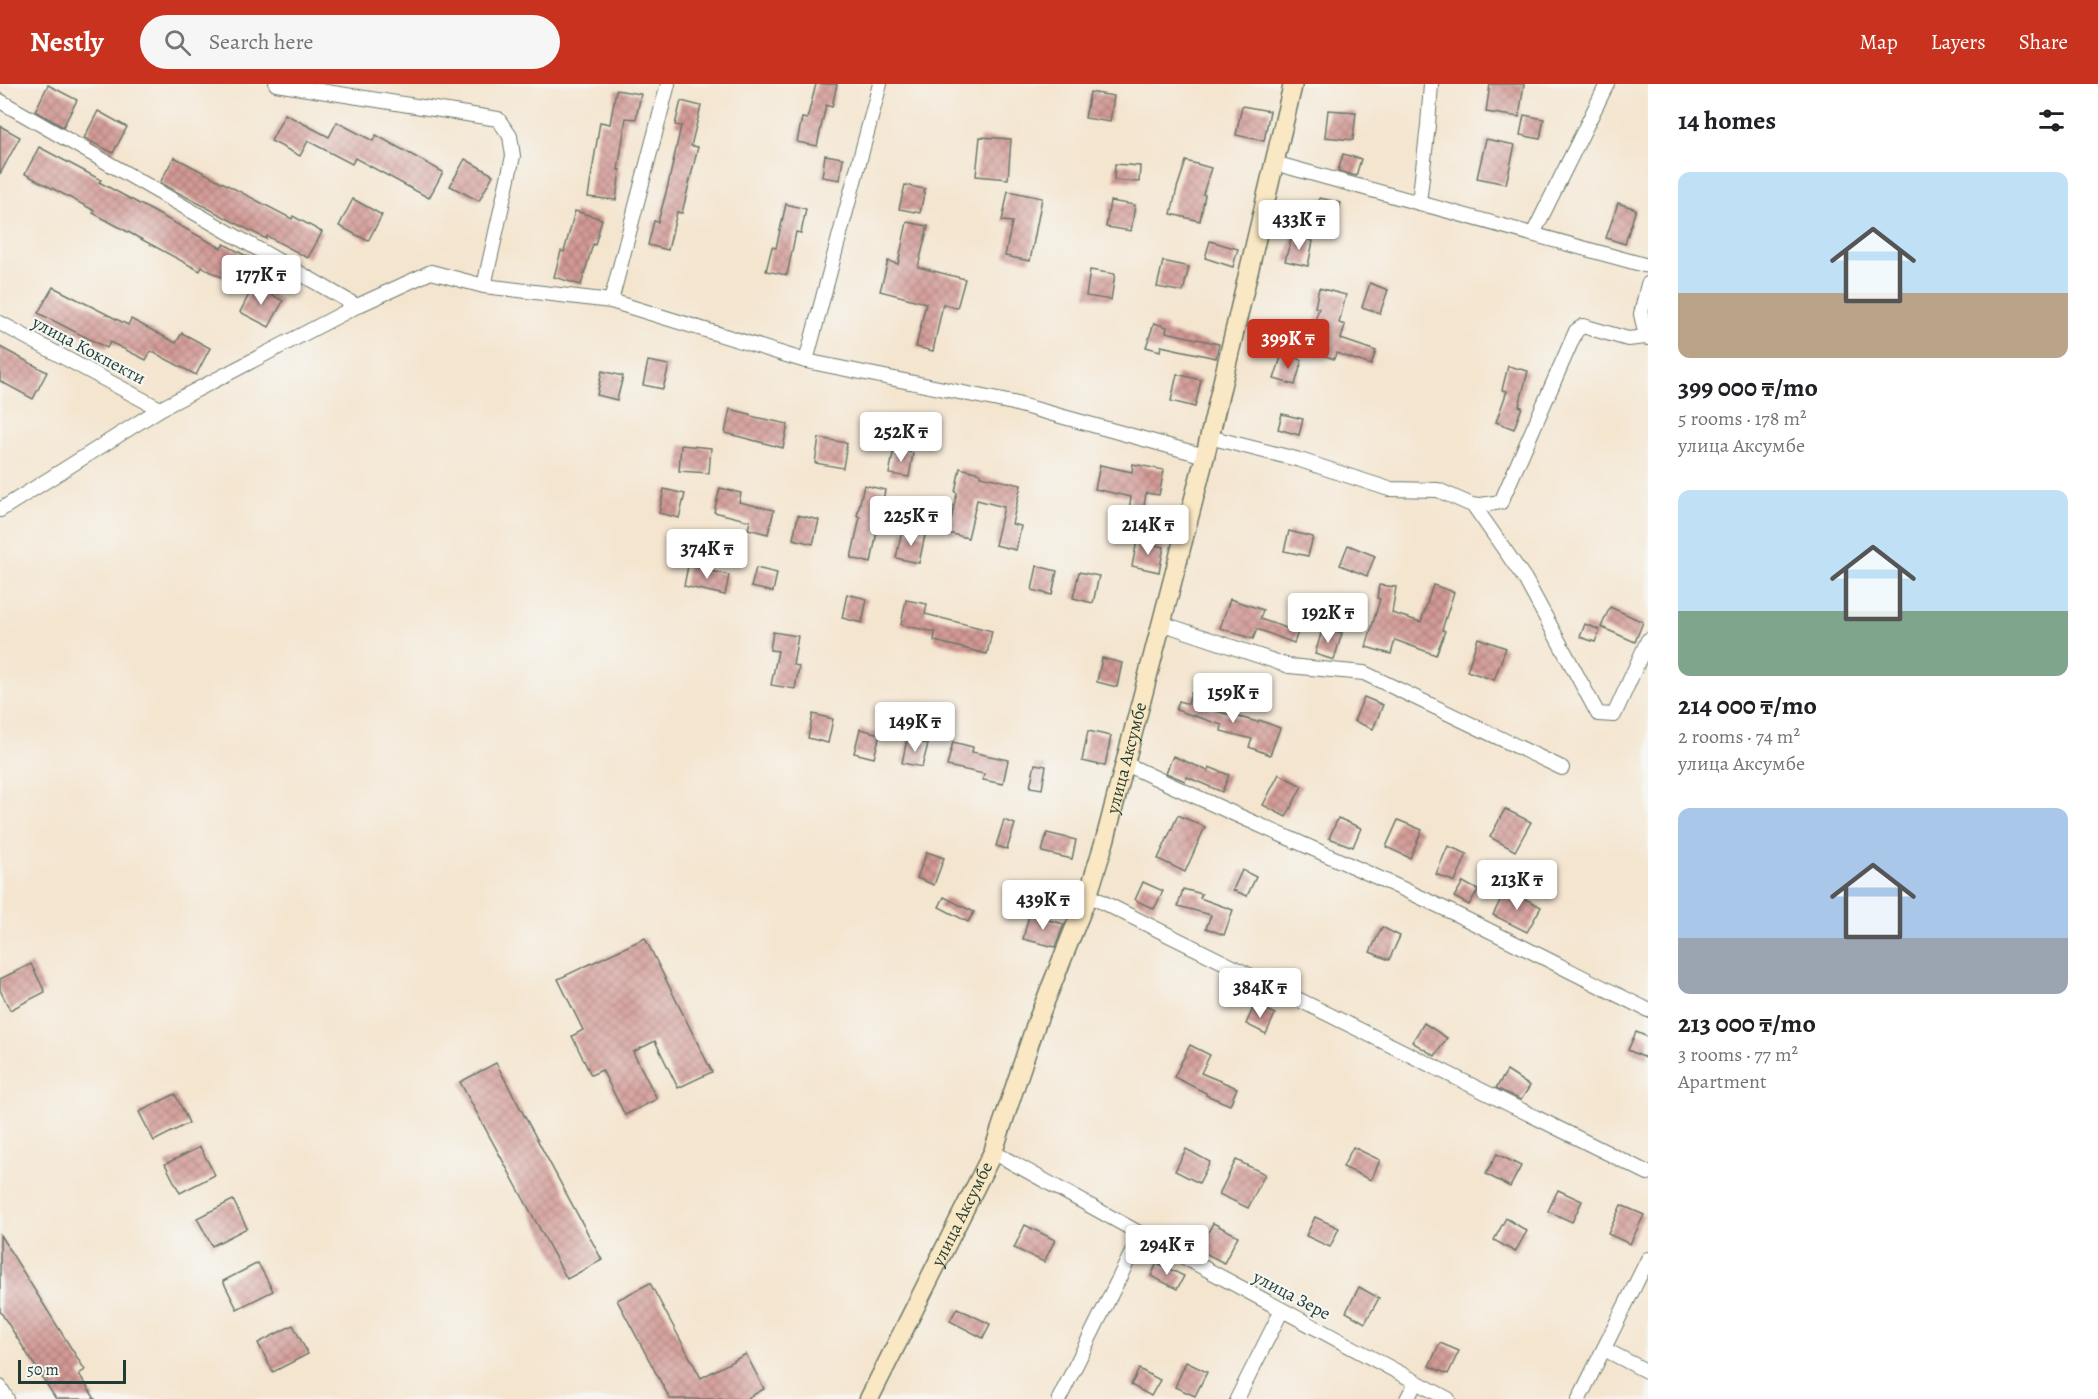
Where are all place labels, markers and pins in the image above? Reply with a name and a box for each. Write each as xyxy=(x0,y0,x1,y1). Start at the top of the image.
pin: 433K ₸ xyxy=(1250,200,1348,251)
pin: 177K ₸ xyxy=(212,255,310,306)
pin: 399K ₸ xyxy=(1239,319,1337,370)
pin: 252K ₸ xyxy=(852,412,950,463)
pin: 225K ₸ xyxy=(862,496,960,547)
pin: 214K ₸ xyxy=(1099,505,1197,556)
pin: 374K ₸ xyxy=(658,529,756,580)
pin: 192K ₸ xyxy=(1279,593,1377,644)
pin: 159K ₸ xyxy=(1184,673,1282,724)
pin: 149K ₸ xyxy=(866,702,964,753)
pin: 213K ₸ xyxy=(1468,860,1566,911)
pin: 439K ₸ xyxy=(994,880,1092,931)
pin: 384K ₸ xyxy=(1211,968,1309,1019)
pin: 294K ₸ xyxy=(1118,1225,1216,1276)

